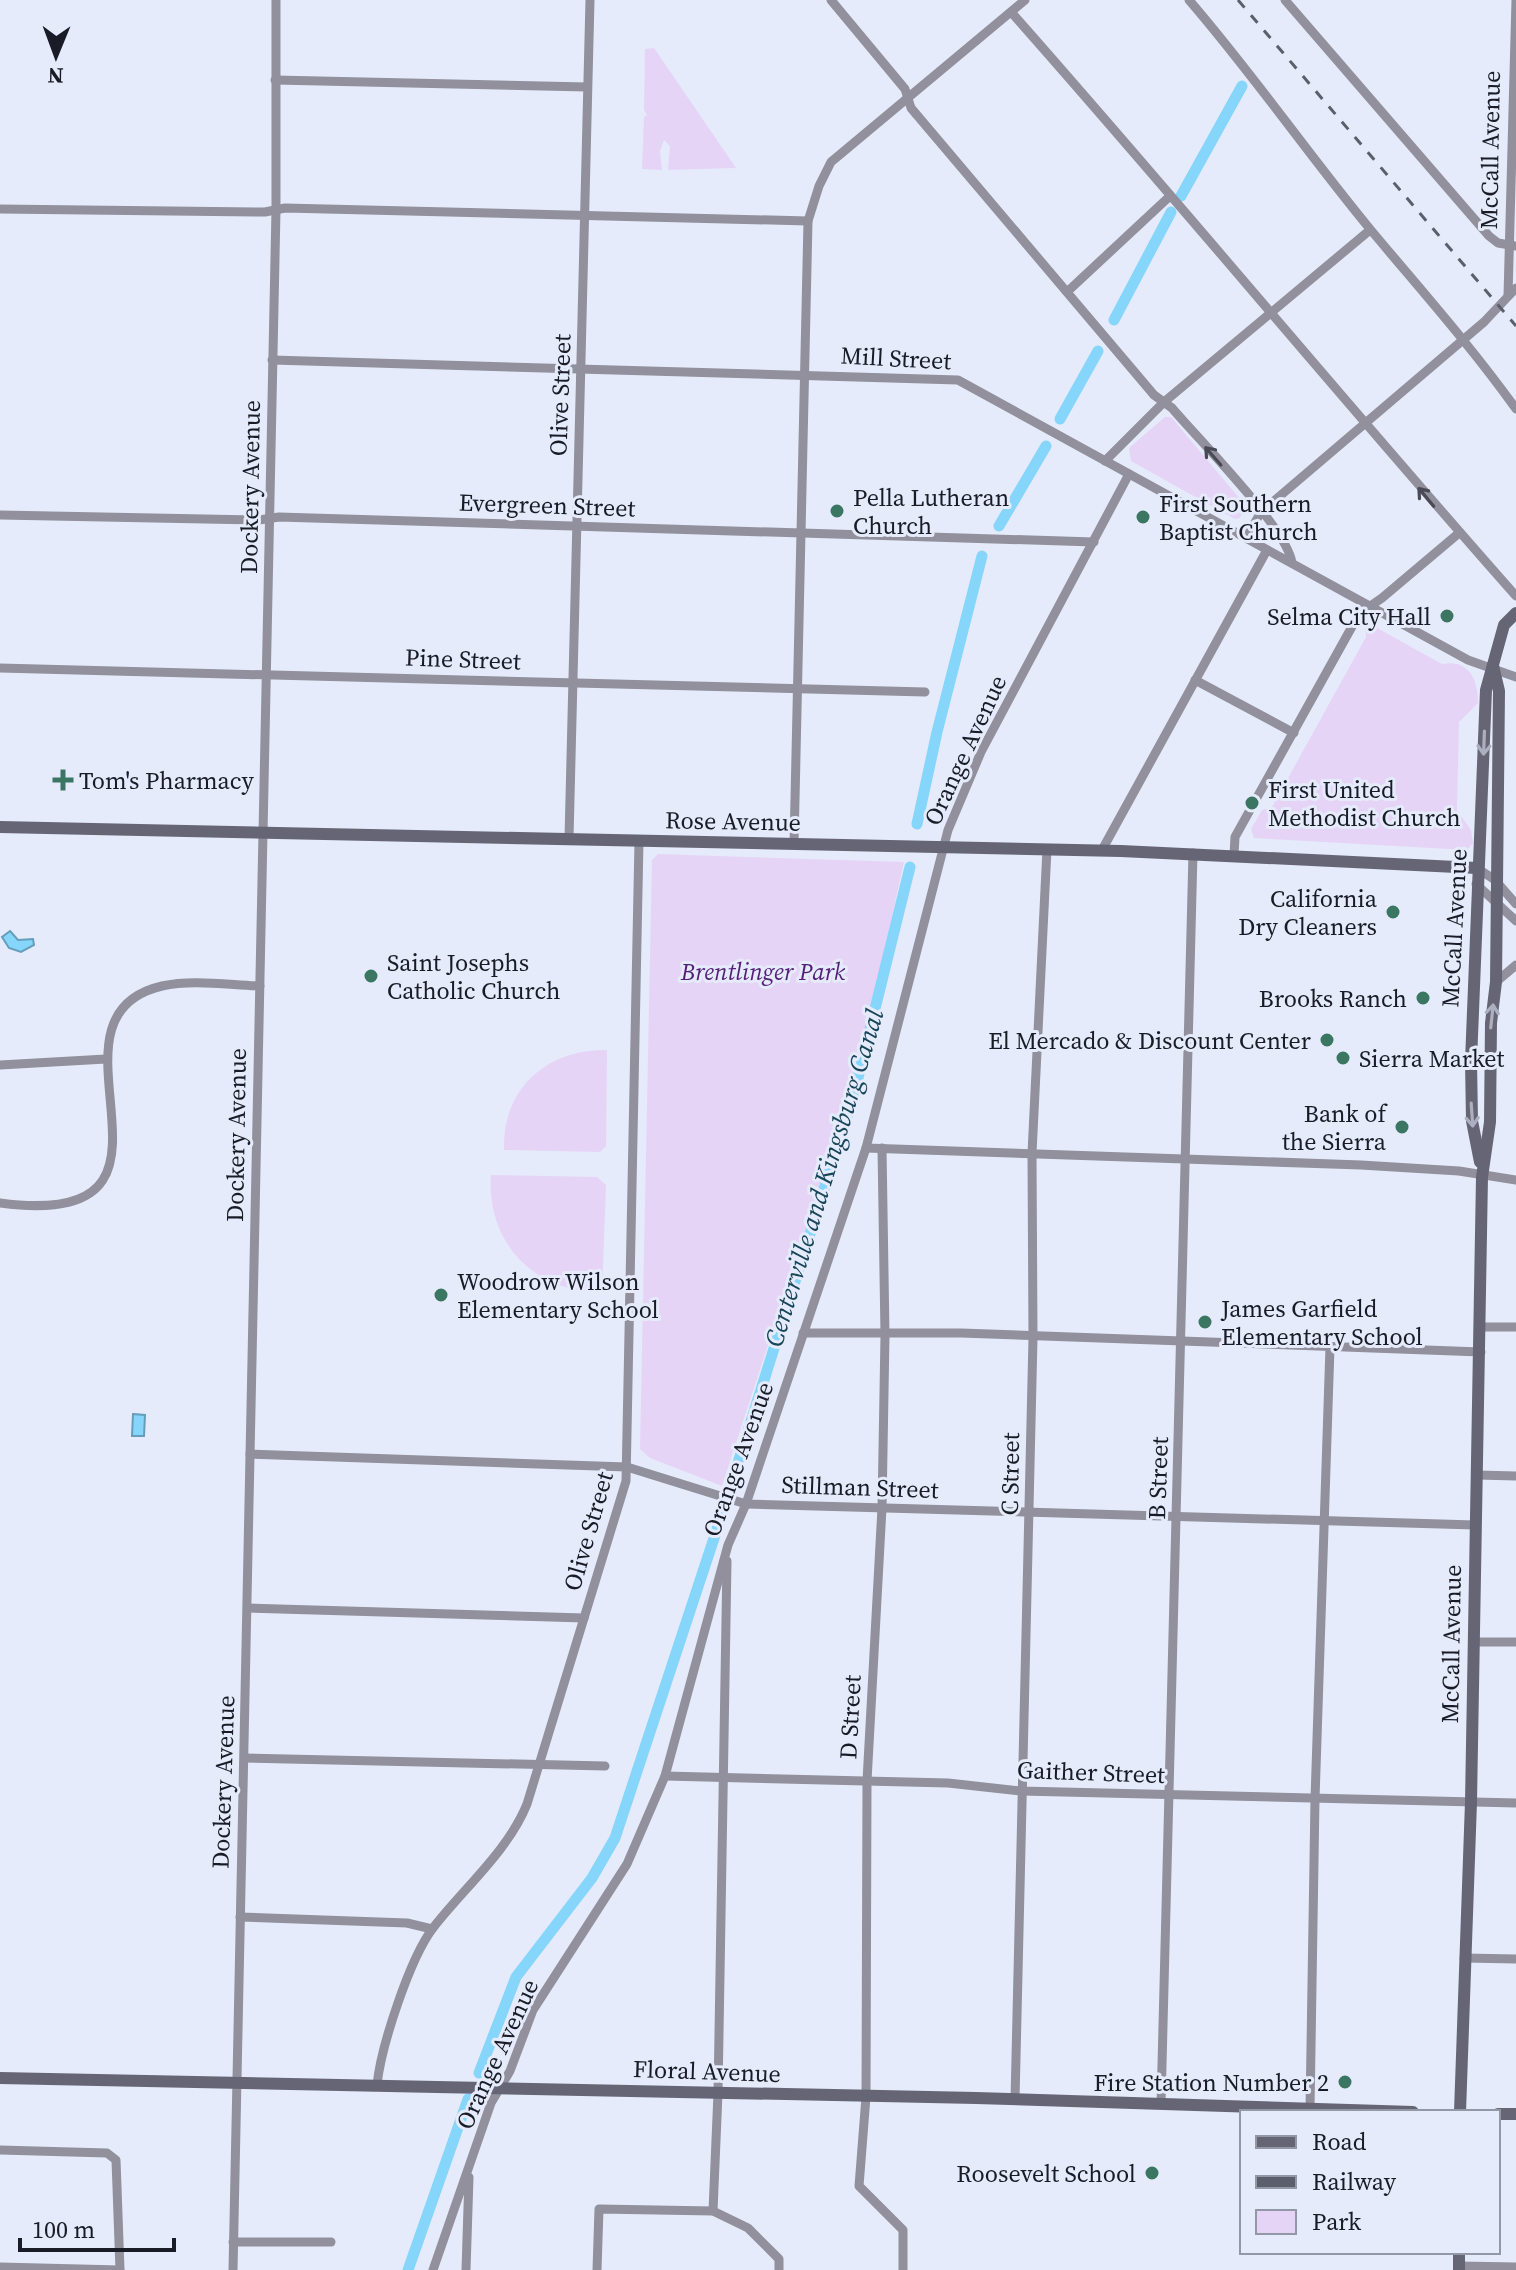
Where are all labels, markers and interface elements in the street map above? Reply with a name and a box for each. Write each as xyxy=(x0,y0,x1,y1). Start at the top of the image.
north arrow xyxy=(16,16,96,96)
text: N xyxy=(47,61,64,91)
street label: McCall Avenue xyxy=(1472,70,1508,230)
street label: Olive Street xyxy=(541,333,579,457)
street label: Mill Street xyxy=(840,339,952,377)
street label: Dockery Avenue xyxy=(232,400,268,574)
one-way arrow xyxy=(1204,447,1222,467)
place label: Pella Lutheran Church xyxy=(853,481,1009,542)
street label: Evergreen Street xyxy=(458,485,636,525)
one-way arrow xyxy=(1418,486,1436,507)
place label: First Southern Baptist Church xyxy=(1159,487,1318,548)
marker: Pella Lutheran Church xyxy=(828,502,846,520)
marker: First Southern Baptist Church xyxy=(1134,508,1152,526)
place label: Selma City Hall xyxy=(1267,600,1431,633)
marker: Selma City Hall xyxy=(1438,607,1456,625)
street label: Pine Street xyxy=(404,640,522,678)
street label: Orange Avenue xyxy=(916,669,1014,831)
one-way arrow xyxy=(1477,729,1492,756)
place label: Tom's Pharmacy xyxy=(79,764,254,797)
marker: Tom's Pharmacy xyxy=(54,771,72,789)
place label: First United Methodist Church xyxy=(1268,773,1461,834)
marker: First United Methodist Church xyxy=(1243,794,1261,812)
street label: Rose Avenue xyxy=(665,803,801,839)
street label: McCall Avenue xyxy=(1433,848,1475,1008)
place label: California Dry Cleaners xyxy=(1238,882,1378,943)
marker: California Dry Cleaners xyxy=(1384,903,1402,921)
place label: Saint Josephs Catholic Church xyxy=(387,946,560,1007)
park label: Brentlinger Park xyxy=(680,955,846,988)
marker: Saint Josephs Catholic Church xyxy=(362,967,380,985)
place label: Brooks Ranch xyxy=(1259,982,1407,1015)
marker: Brooks Ranch xyxy=(1414,989,1432,1007)
one-way arrow xyxy=(1485,1003,1500,1030)
water label: Centerville and Kingsburg Canal xyxy=(755,1004,893,1351)
place label: El Mercado & Discount Center xyxy=(988,1024,1311,1057)
marker: El Mercado & Discount Center xyxy=(1318,1031,1336,1049)
place label: Sierra Market xyxy=(1359,1042,1505,1075)
street label: Dockery Avenue xyxy=(218,1048,254,1222)
marker: Sierra Market xyxy=(1334,1049,1352,1067)
place label: Bank of the Sierra xyxy=(1282,1097,1388,1158)
one-way arrow xyxy=(1465,1101,1480,1127)
marker: Bank of the Sierra xyxy=(1393,1118,1411,1136)
place label: Woodrow Wilson Elementary School xyxy=(457,1265,659,1326)
marker: Woodrow Wilson Elementary School xyxy=(432,1286,450,1304)
place label: James Garfield Elementary School xyxy=(1220,1292,1423,1353)
marker: James Garfield Elementary School xyxy=(1196,1313,1214,1331)
street label: Orange Avenue xyxy=(695,1377,781,1541)
street label: C Street xyxy=(993,1432,1027,1516)
street label: B Street xyxy=(1140,1436,1176,1520)
street label: Olive Street xyxy=(555,1467,621,1594)
street label: Stillman Street xyxy=(781,1468,939,1506)
street label: McCall Avenue xyxy=(1433,1564,1469,1724)
street label: D Street xyxy=(831,1674,869,1760)
street label: Dockery Avenue xyxy=(203,1695,243,1869)
street label: Gaither Street xyxy=(1016,1753,1166,1791)
street label: Orange Avenue xyxy=(448,1973,546,2135)
street label: Floral Avenue xyxy=(633,2052,781,2090)
place label: Fire Station Number 2 xyxy=(1094,2066,1329,2099)
marker: Fire Station Number 2 xyxy=(1336,2073,1354,2091)
legend xyxy=(1240,2110,1500,2254)
text: Road xyxy=(1312,2125,1367,2158)
place label: Roosevelt School xyxy=(956,2157,1136,2190)
marker: Roosevelt School xyxy=(1143,2164,1161,2182)
text: Railway xyxy=(1312,2165,1397,2198)
scale bar xyxy=(20,2202,174,2252)
text: Park xyxy=(1312,2205,1362,2238)
text: 100 m xyxy=(32,2213,95,2246)

